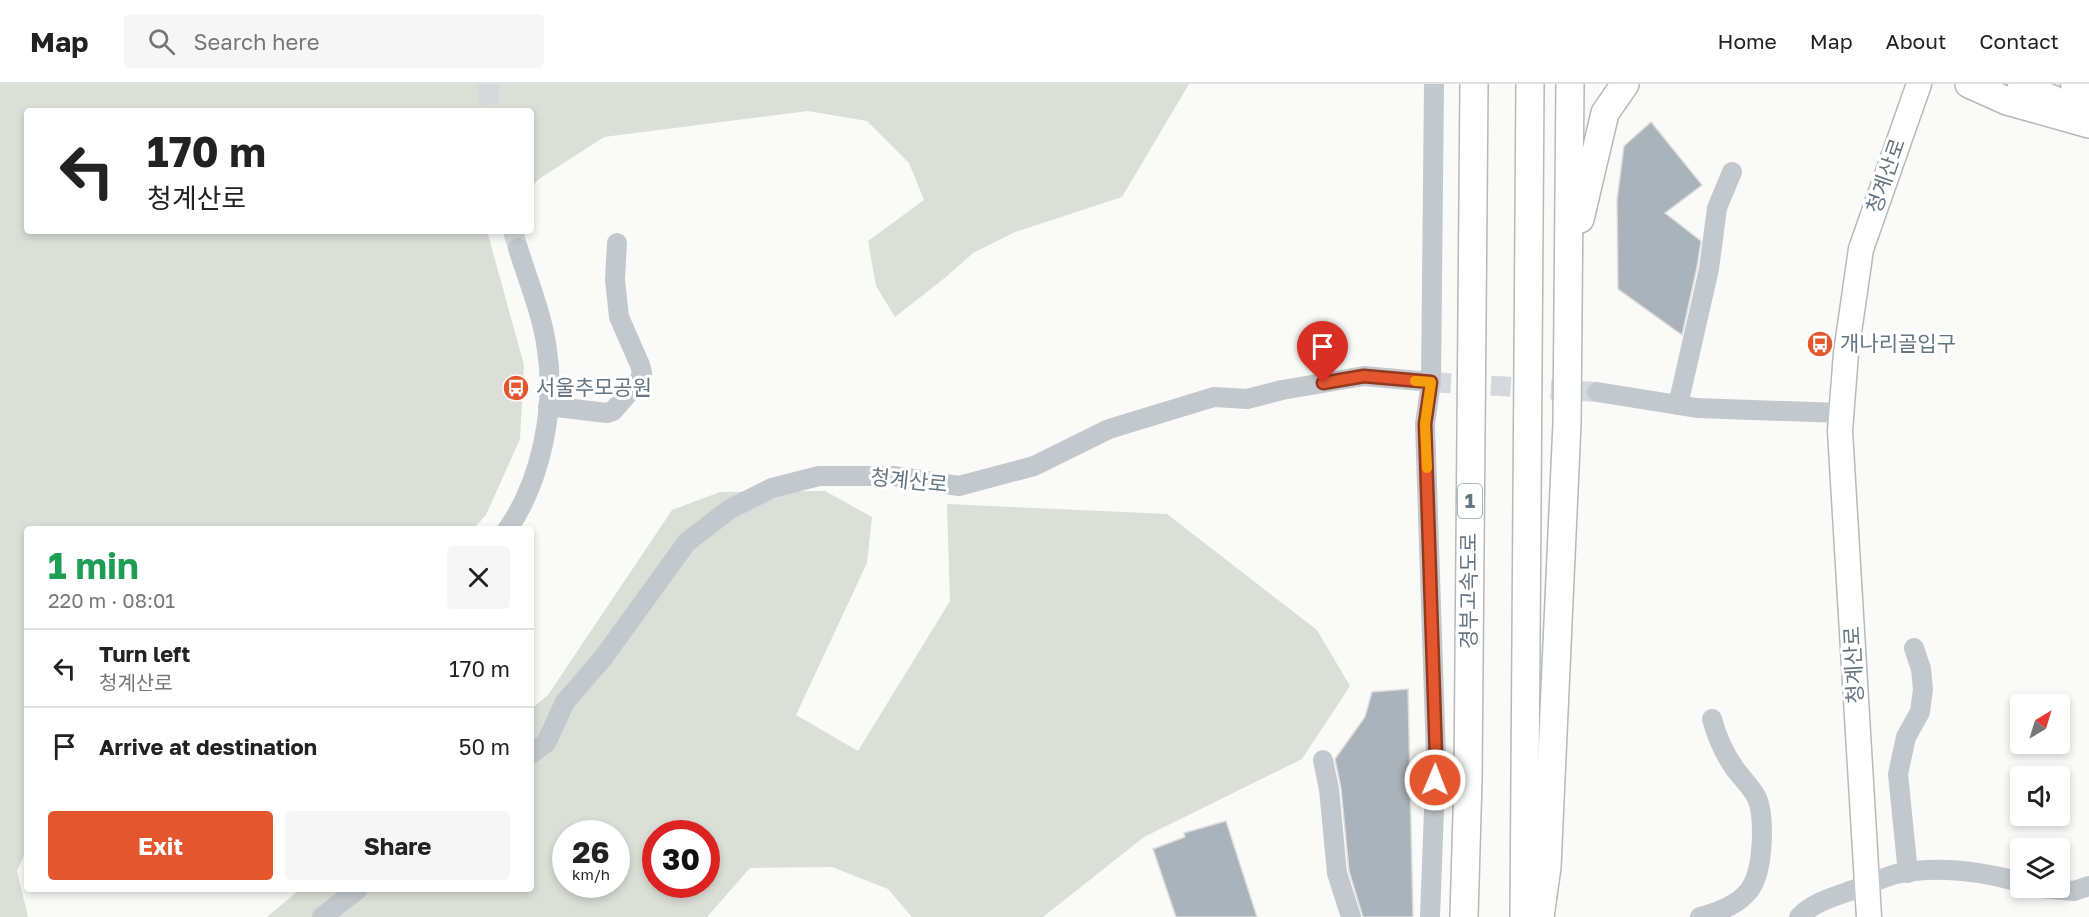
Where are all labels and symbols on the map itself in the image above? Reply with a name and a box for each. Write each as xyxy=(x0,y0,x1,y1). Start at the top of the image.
street label: 청계산로 xyxy=(1860,135,1910,216)
pin xyxy=(1297,321,1348,383)
bus stop icon: 개나리골입구 xyxy=(1805,329,1835,359)
place label: 개나리골입구 xyxy=(1840,330,1956,356)
bus stop icon: 서울추모공원 xyxy=(501,373,531,403)
place label: 서울추모공원 xyxy=(536,374,652,400)
street label: 청계산로 xyxy=(869,463,949,497)
road number: 1 xyxy=(1458,484,1482,518)
street label: 경부고속도로 xyxy=(1455,533,1481,649)
street label: 청계산로 xyxy=(1838,626,1868,704)
north arrow xyxy=(2010,694,2070,754)
position arrow xyxy=(1403,748,1467,812)
speed limit sign: 30 xyxy=(642,820,720,898)

